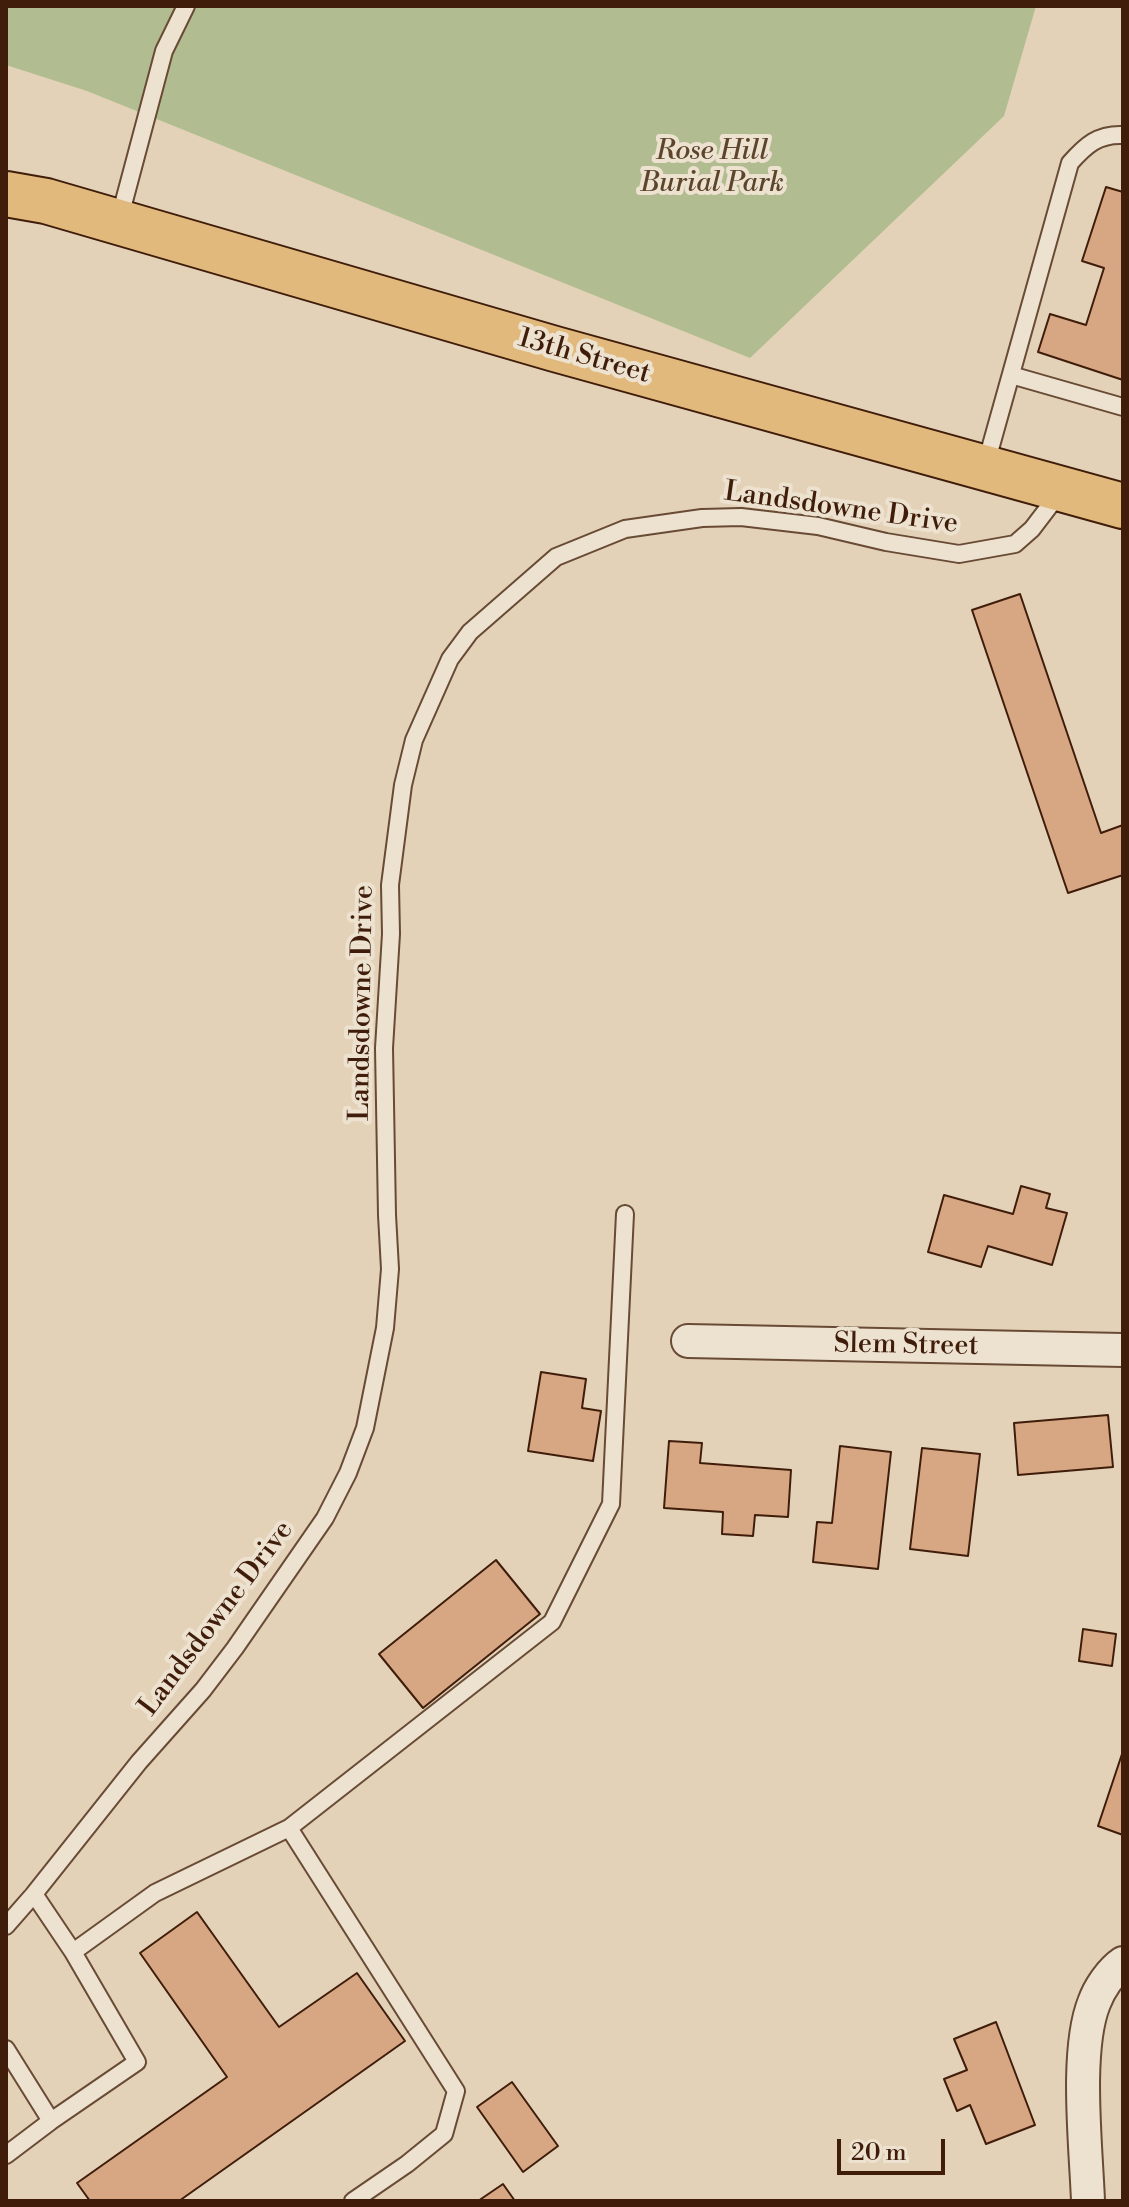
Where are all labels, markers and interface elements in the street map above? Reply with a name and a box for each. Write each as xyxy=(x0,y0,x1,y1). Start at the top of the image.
park label: Rose Hill Burial Park xyxy=(640,135,784,201)
street label: 13th Street xyxy=(514,322,654,392)
street label: Landsdowne Drive xyxy=(722,476,960,542)
street label: Landsdowne Drive xyxy=(344,885,382,1121)
street label: Slem Street xyxy=(833,1328,979,1364)
street label: Landsdowne Drive xyxy=(133,1515,301,1723)
scale bar xyxy=(841,2123,949,2173)
text: 20 m xyxy=(851,2138,907,2168)

